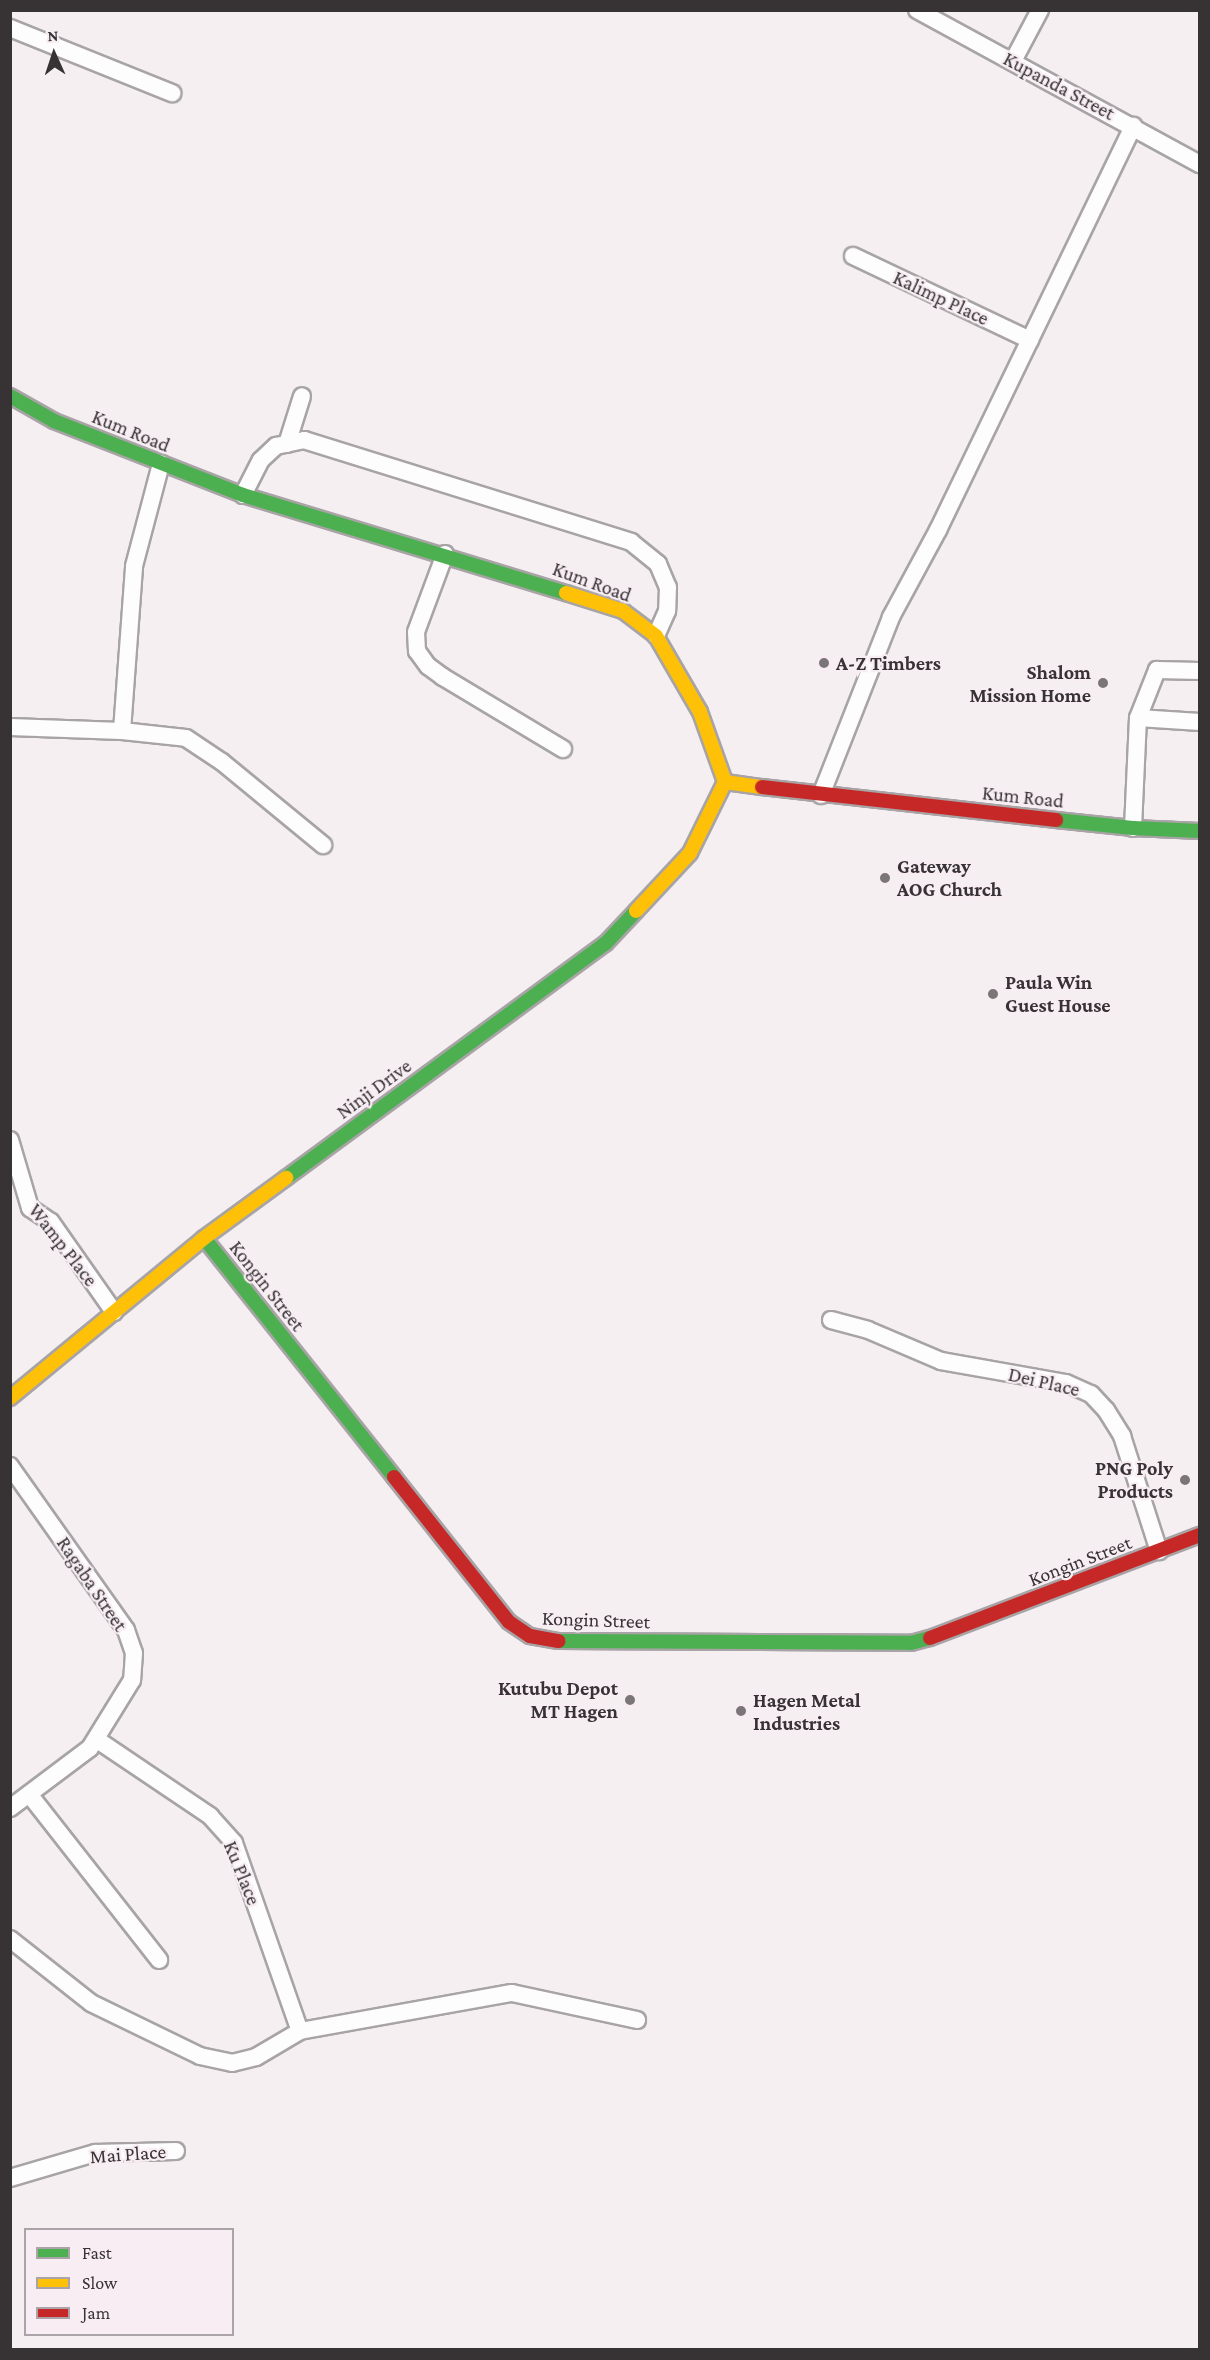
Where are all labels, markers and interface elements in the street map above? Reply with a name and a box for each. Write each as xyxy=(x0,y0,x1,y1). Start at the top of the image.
north arrow xyxy=(24,24,84,84)
text: N xyxy=(47,27,59,44)
street label: Kupanda Street xyxy=(999,47,1119,125)
street label: Kalimp Place xyxy=(889,265,993,331)
street label: Kum Road xyxy=(88,404,174,458)
street label: Kum Road xyxy=(549,557,635,607)
place label: A-Z Timbers xyxy=(836,651,941,675)
marker: A-Z Timbers xyxy=(817,656,831,670)
place label: Shalom Mission Home xyxy=(970,660,1091,707)
marker: Shalom Mission Home xyxy=(1096,676,1110,690)
street label: Kum Road xyxy=(981,781,1065,813)
place label: Gateway AOG Church xyxy=(897,855,1002,902)
marker: Gateway AOG Church xyxy=(878,871,892,885)
place label: Paula Win Guest House xyxy=(1005,970,1111,1017)
marker: Paula Win Guest House xyxy=(986,987,1000,1001)
street label: Ninji Drive xyxy=(332,1054,416,1124)
street label: Wamp Place xyxy=(23,1199,103,1291)
street label: Kongin Street xyxy=(224,1236,310,1336)
street label: Dei Place xyxy=(1006,1362,1082,1402)
place label: PNG Poly Products xyxy=(1095,1456,1173,1503)
marker: PNG Poly Products xyxy=(1178,1473,1192,1487)
street label: Kongin Street xyxy=(1025,1530,1135,1592)
street label: Ragaba Street xyxy=(52,1532,132,1636)
street label: Kongin Street xyxy=(542,1606,650,1634)
place label: Kutubu Depot MT Hagen xyxy=(498,1676,618,1723)
place label: Hagen Metal Industries xyxy=(753,1688,860,1735)
marker: Kutubu Depot MT Hagen xyxy=(623,1693,637,1707)
marker: Hagen Metal Industries xyxy=(734,1704,748,1718)
street label: Ku Place xyxy=(218,1837,266,1909)
street label: Mai Place xyxy=(89,2139,167,2169)
legend xyxy=(24,2228,234,2336)
text: Fast xyxy=(82,2243,112,2263)
text: Slow xyxy=(82,2273,117,2293)
text: Jam xyxy=(82,2303,110,2323)

